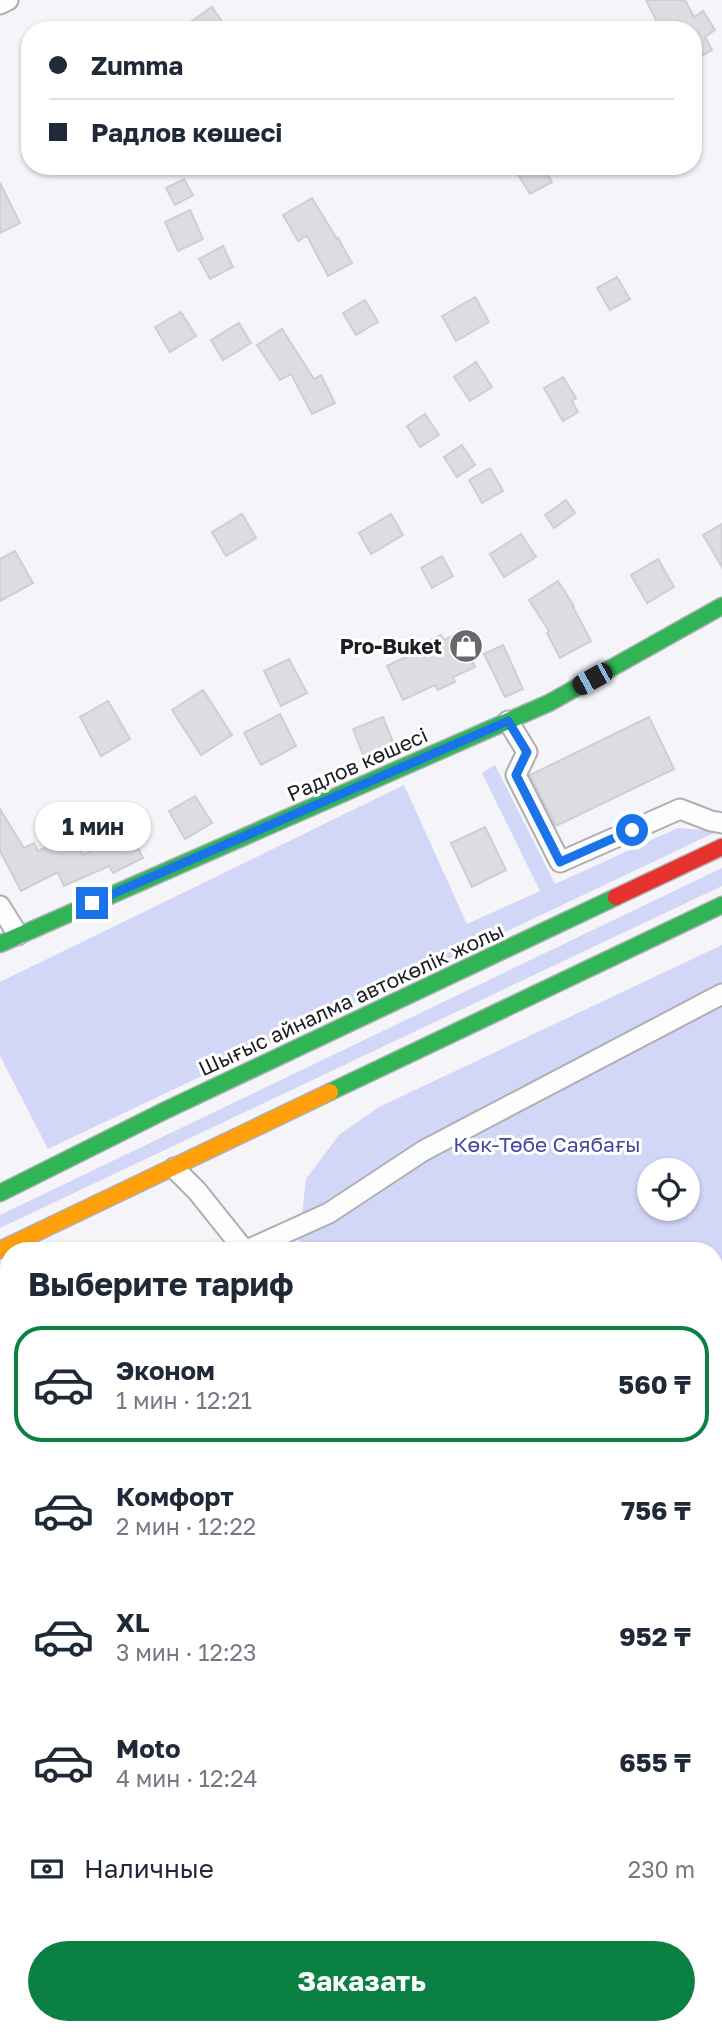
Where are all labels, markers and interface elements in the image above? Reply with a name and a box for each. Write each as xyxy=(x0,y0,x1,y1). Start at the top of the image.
text: Zumma xyxy=(91,50,183,81)
text: Радлов көшесі xyxy=(91,117,283,148)
shop icon: Pro-Buket xyxy=(447,627,485,665)
place label: Pro-Buket xyxy=(340,633,442,659)
car xyxy=(569,660,616,698)
street label: Радлов көшесі xyxy=(283,721,431,807)
callout: 1 мин xyxy=(34,802,150,850)
text: 1 мин xyxy=(62,812,124,840)
route start xyxy=(616,814,648,846)
route end xyxy=(76,887,108,919)
street label: Шығыс айналма автокөлік жолы xyxy=(194,917,508,1081)
park label: Көк-Төбе Саябағы xyxy=(453,1131,641,1157)
map controls xyxy=(637,1158,700,1221)
button: locate xyxy=(637,1158,700,1221)
text: Выберите тариф xyxy=(28,1265,294,1303)
icon: car xyxy=(32,1353,95,1416)
text: Эконом xyxy=(116,1355,215,1386)
text: 560 ₸ xyxy=(618,1369,691,1400)
text: 1 мин · 12:21 xyxy=(116,1386,252,1414)
icon: car xyxy=(32,1479,95,1542)
text: Комфорт xyxy=(116,1481,234,1512)
text: 756 ₸ xyxy=(621,1495,691,1526)
text: 2 мин · 12:22 xyxy=(116,1512,256,1540)
icon: car xyxy=(32,1605,95,1668)
text: XL xyxy=(116,1607,150,1638)
text: 952 ₸ xyxy=(619,1621,691,1652)
text: 3 мин · 12:23 xyxy=(116,1638,256,1666)
icon: car xyxy=(32,1731,95,1794)
text: Moto xyxy=(116,1733,181,1764)
text: 655 ₸ xyxy=(619,1747,691,1778)
text: 4 мин · 12:24 xyxy=(116,1764,258,1792)
icon: cash xyxy=(28,1850,66,1888)
text: Наличные xyxy=(84,1853,214,1884)
text: 230 m xyxy=(628,1855,695,1883)
button: Заказать xyxy=(28,1941,695,2021)

